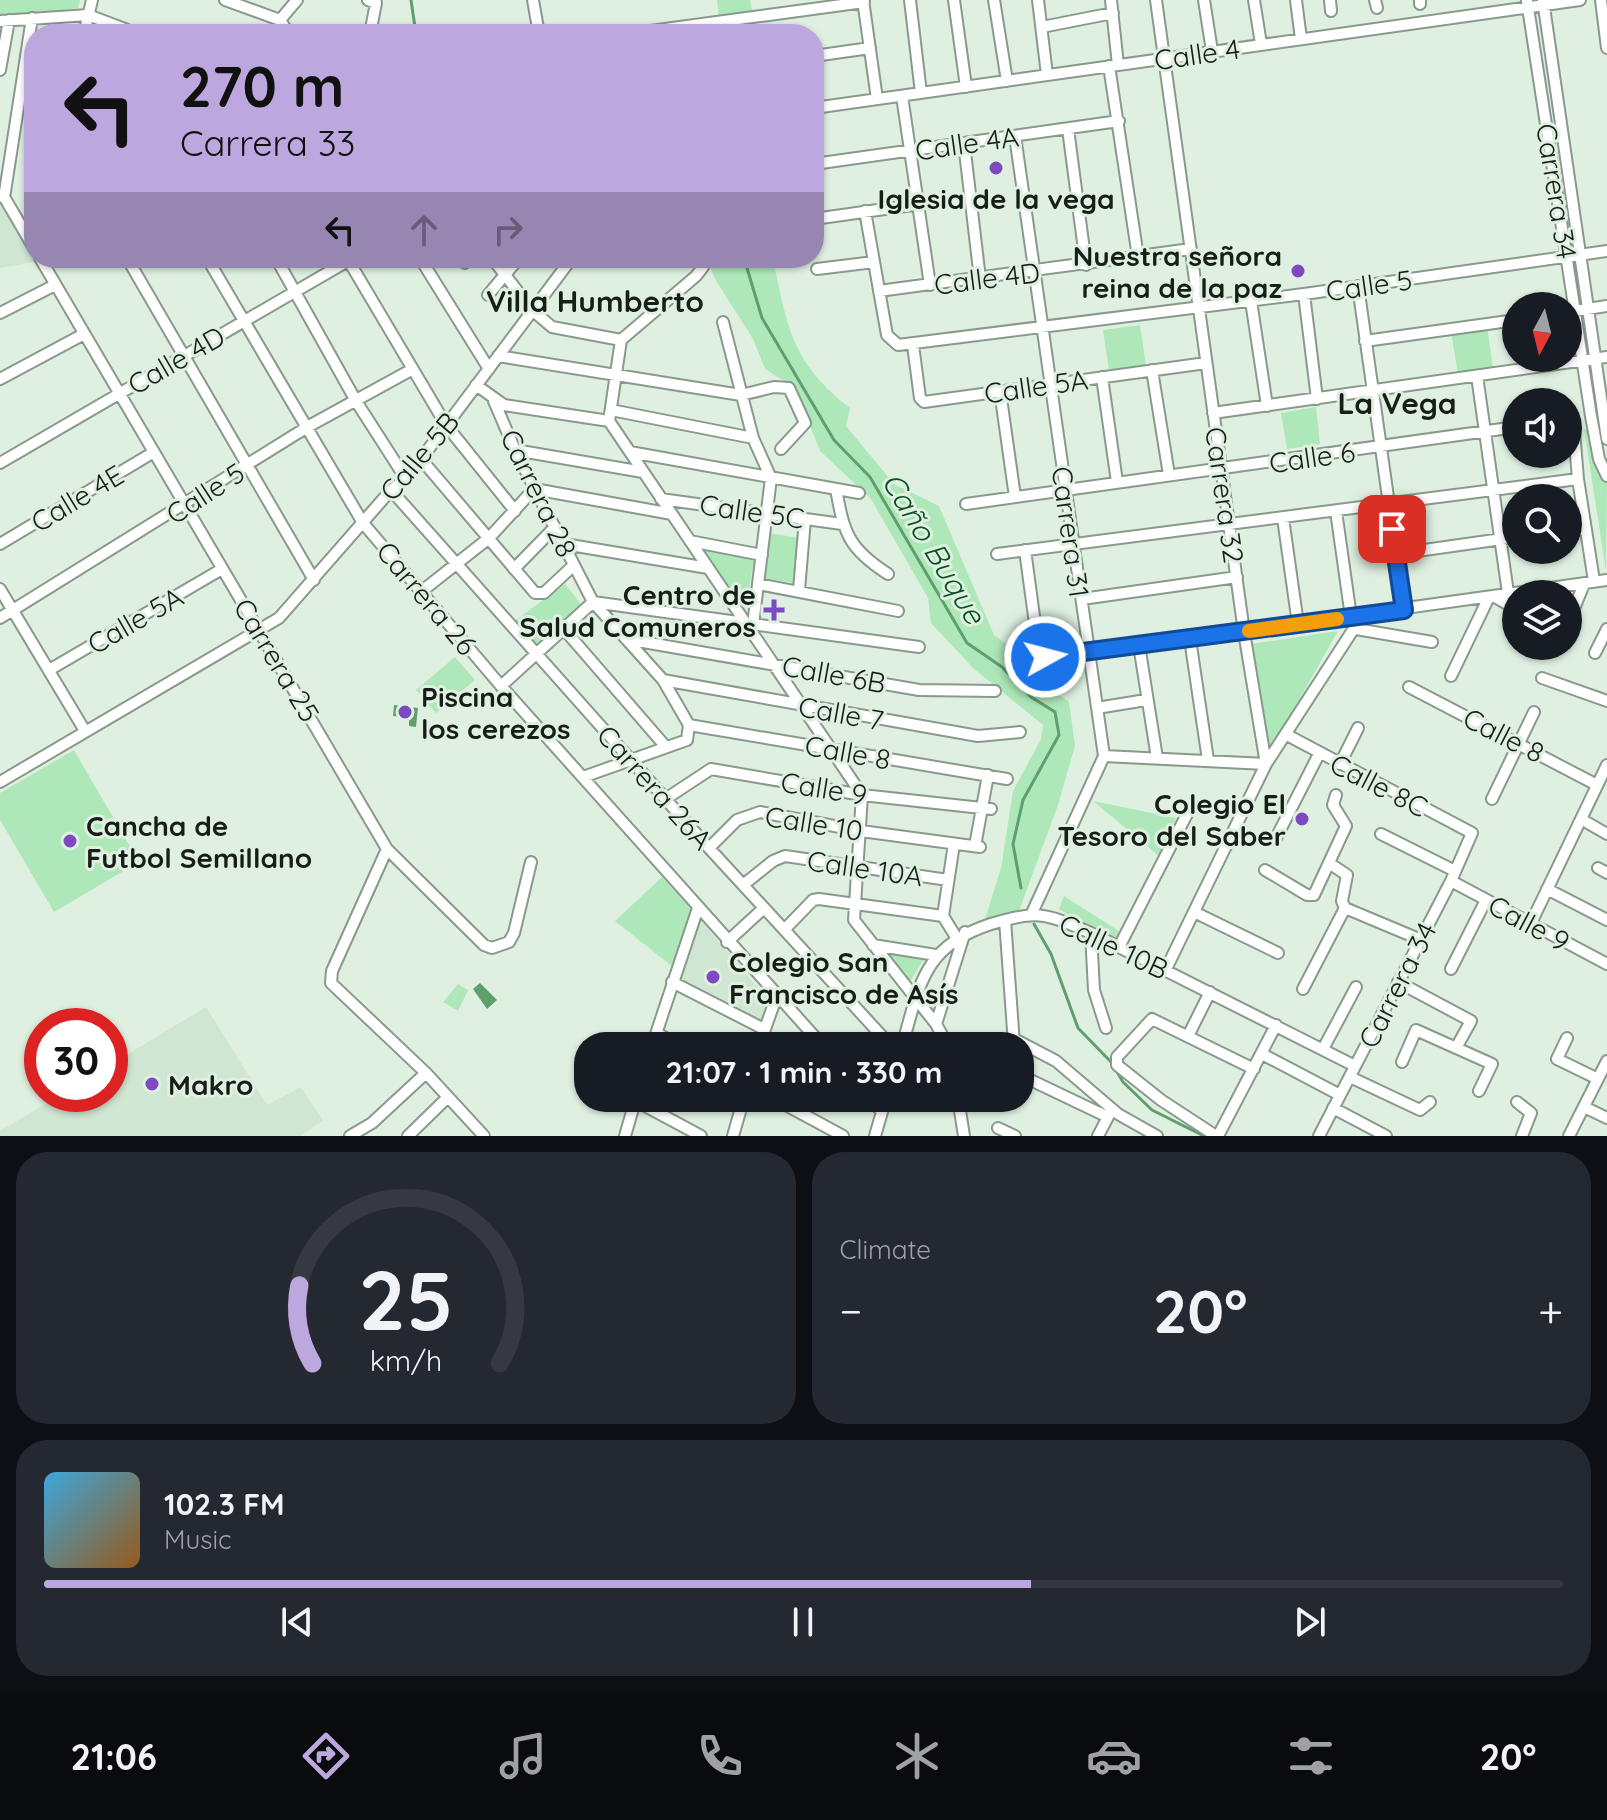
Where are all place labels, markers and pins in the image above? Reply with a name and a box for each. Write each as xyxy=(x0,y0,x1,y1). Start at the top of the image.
marker: Iglesia de la vega xyxy=(987,159,1005,177)
place label: Iglesia de la vega xyxy=(877,181,1115,216)
place label: Nuestra señora reina de la paz xyxy=(1073,238,1282,305)
marker: Nuestra señora reina de la paz xyxy=(1289,262,1307,280)
pin xyxy=(1358,495,1426,563)
place label: Centro de Salud Comuneros xyxy=(519,577,756,644)
marker: Centro de Salud Comuneros xyxy=(763,599,785,621)
place label: Piscina los cerezos xyxy=(421,679,570,746)
marker: Piscina los cerezos xyxy=(396,703,414,721)
place label: Colegio El Tesoro del Saber xyxy=(1057,786,1286,853)
place label: Cancha de Futbol Semillano xyxy=(86,808,312,875)
marker: Colegio El Tesoro del Saber xyxy=(1293,810,1311,828)
marker: Cancha de Futbol Semillano xyxy=(61,832,79,850)
place label: Colegio San Francisco de Asís xyxy=(729,944,959,1011)
marker: Colegio San Francisco de Asís xyxy=(704,968,722,986)
place label: Makro xyxy=(168,1067,253,1102)
marker: Makro xyxy=(143,1075,161,1093)

